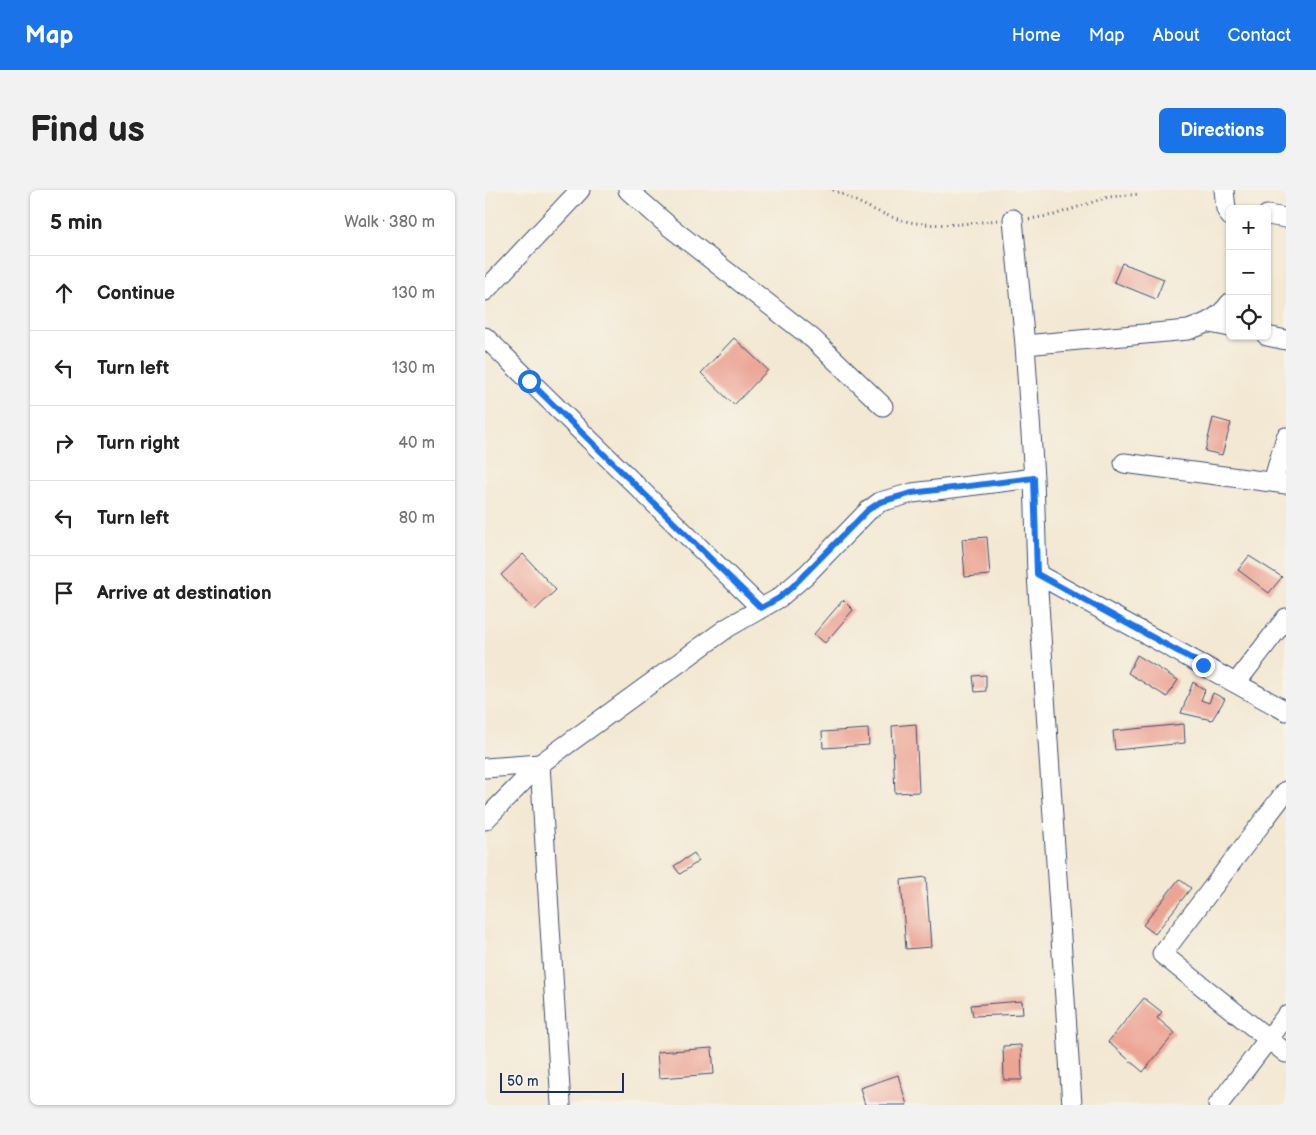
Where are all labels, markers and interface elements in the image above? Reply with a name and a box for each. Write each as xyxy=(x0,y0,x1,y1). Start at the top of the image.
text: Map xyxy=(25,21,73,50)
text: Home xyxy=(1012,25,1061,46)
text: Map xyxy=(1089,25,1125,46)
text: About xyxy=(1153,25,1200,46)
text: Contact xyxy=(1228,25,1291,46)
button: Directions xyxy=(1159,108,1286,153)
text: Find us xyxy=(30,109,145,152)
map controls xyxy=(1226,205,1271,340)
button: + xyxy=(1226,205,1271,250)
text: 5 min xyxy=(50,210,103,235)
text: Walk · 380 m xyxy=(344,213,435,232)
button: − xyxy=(1226,250,1271,295)
icon: ahead xyxy=(50,279,78,307)
text: Continue xyxy=(97,282,175,305)
text: 130 m xyxy=(392,284,435,303)
button: locate xyxy=(1226,295,1271,340)
icon: left xyxy=(50,354,78,382)
text: Turn left xyxy=(97,357,169,380)
text: 130 m xyxy=(392,359,435,378)
route start xyxy=(518,370,541,393)
icon: right xyxy=(50,429,78,457)
text: Turn right xyxy=(97,432,180,455)
text: 40 m xyxy=(398,434,435,453)
icon: left xyxy=(50,504,78,532)
text: Turn left xyxy=(97,507,169,530)
text: 80 m xyxy=(399,509,435,528)
icon: arrive xyxy=(50,579,78,607)
text: Arrive at destination xyxy=(97,582,272,605)
route end xyxy=(1192,654,1215,677)
scale bar xyxy=(500,1070,624,1093)
text: 50 m xyxy=(507,1073,539,1090)

